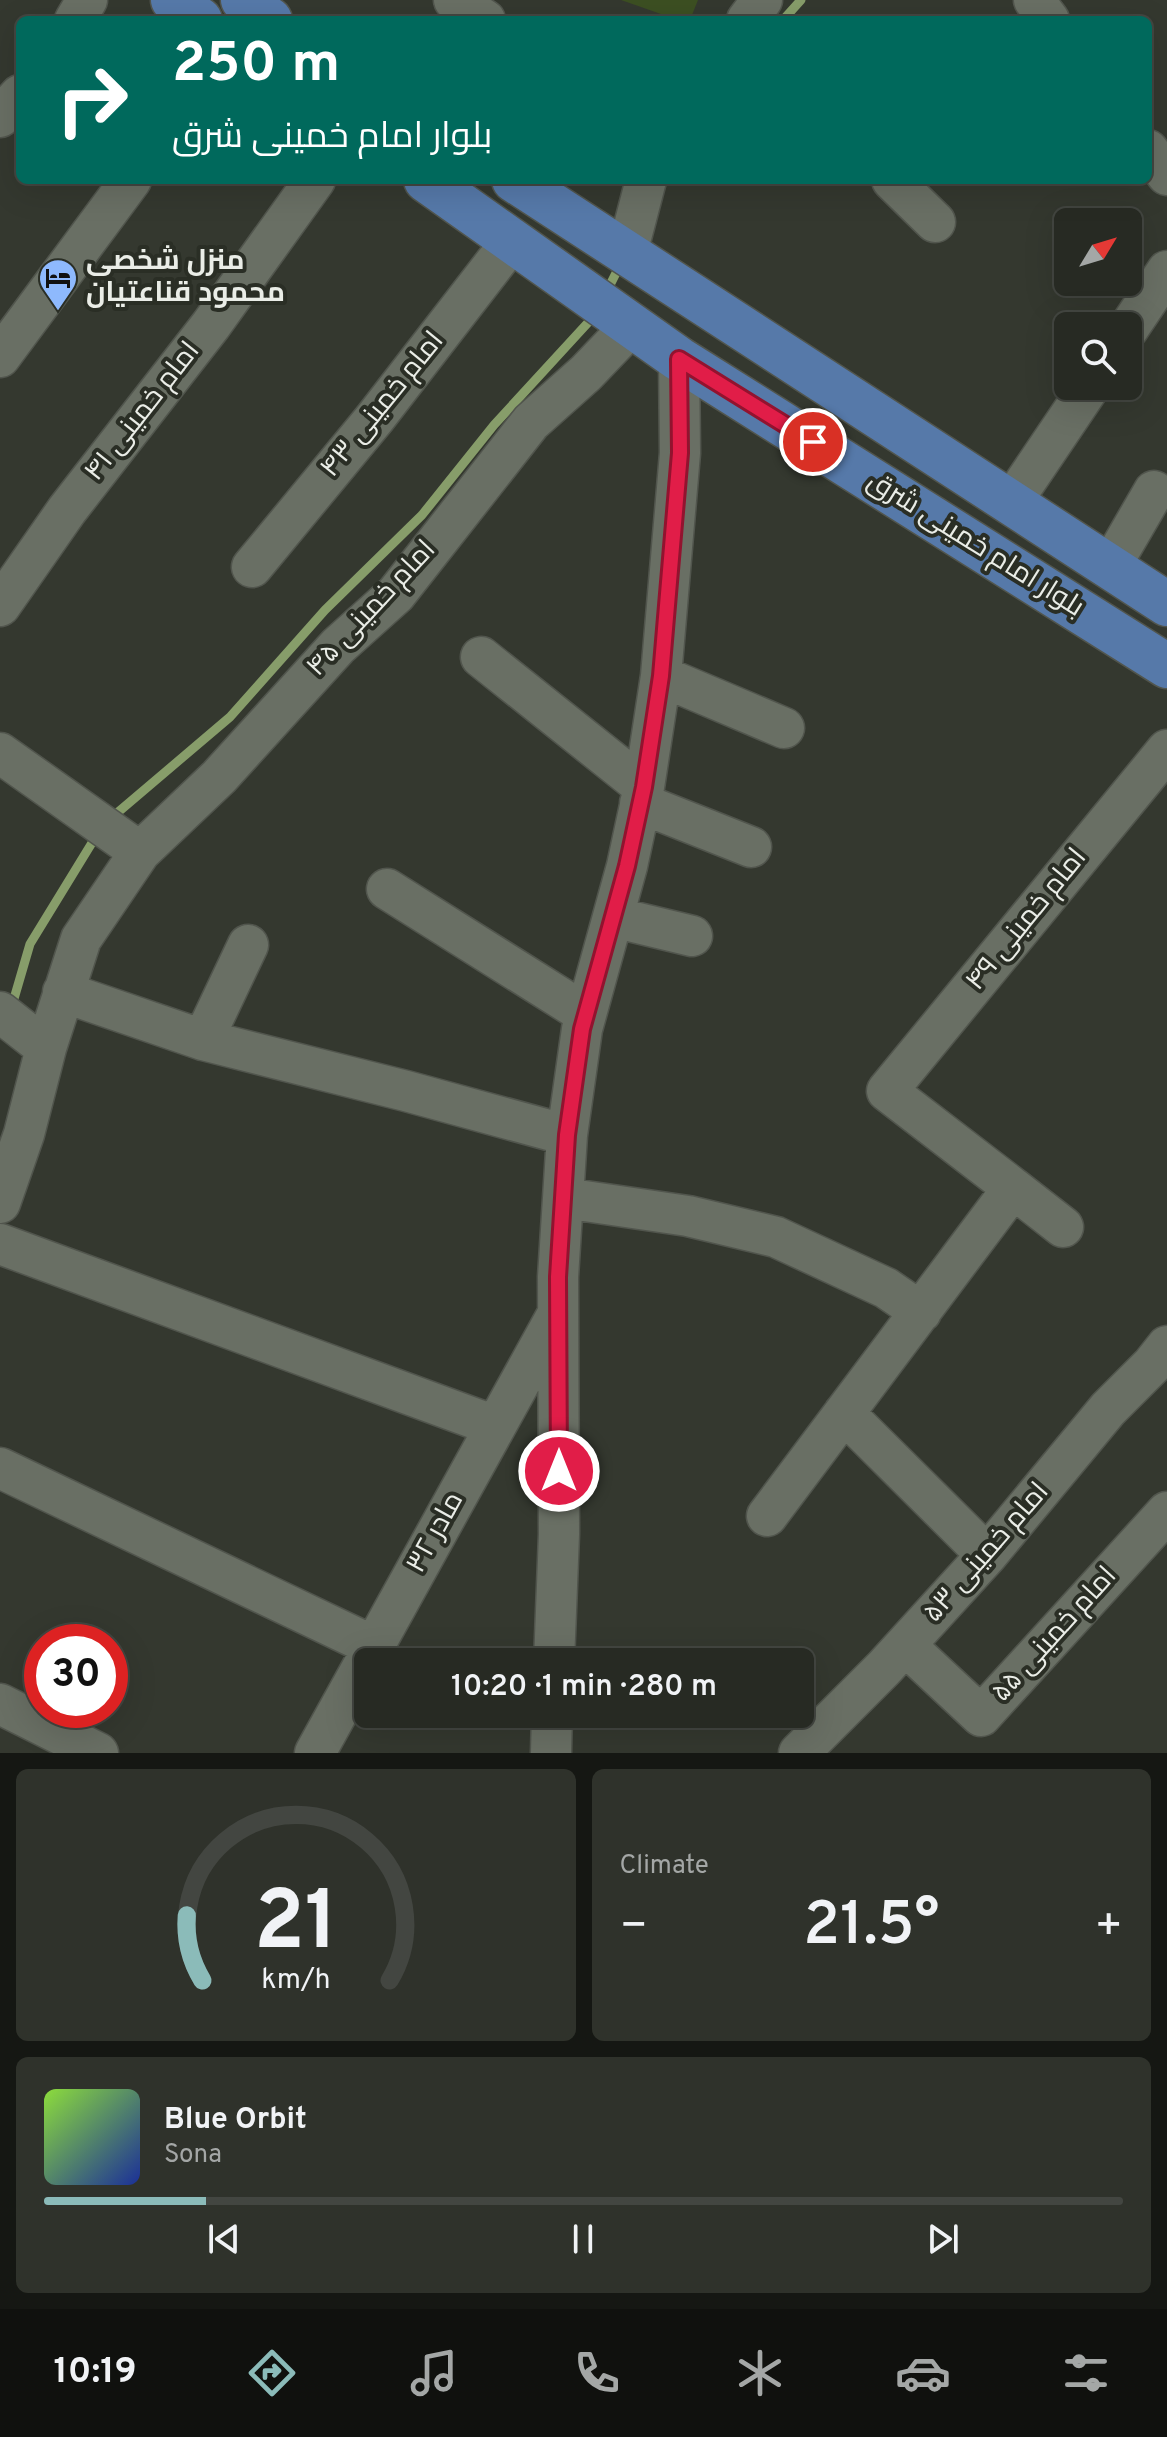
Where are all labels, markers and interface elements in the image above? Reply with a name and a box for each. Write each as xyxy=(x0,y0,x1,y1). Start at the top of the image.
text: 250 m xyxy=(172,31,340,101)
icon: right xyxy=(40,48,144,152)
text: بلوار امام خمینی شرق xyxy=(172,115,492,161)
north arrow xyxy=(1054,208,1142,296)
map controls xyxy=(1054,208,1142,400)
place label: منزل شخصی محمود قناعتیان xyxy=(86,244,285,312)
hotel icon: منزل شخصی محمود قناعتیان xyxy=(37,257,79,312)
button: search xyxy=(1054,312,1142,400)
street label: امام خمینی ۴۳ xyxy=(313,325,453,485)
street label: امام خمینی ۴۱ xyxy=(77,335,209,489)
pin xyxy=(779,408,847,476)
icon: arrive xyxy=(791,420,835,464)
street label: بلوار امام خمینی شرق xyxy=(860,464,1090,626)
street label: امام خمینی ۴۵ xyxy=(299,533,445,685)
street label: امام خمینی ۴۹ xyxy=(958,841,1096,999)
position arrow xyxy=(517,1429,601,1513)
street label: امام خمینی ۵۳ xyxy=(916,1475,1058,1631)
street label: مادر ۳۲ xyxy=(399,1486,473,1580)
street label: امام خمینی ۵۵ xyxy=(985,1560,1125,1710)
speed limit sign: 30 xyxy=(24,1624,128,1728)
text: 10:20 · 1 min · 280 m xyxy=(451,1669,717,1706)
text: Climate xyxy=(620,1850,709,1883)
text: 21 xyxy=(254,1874,338,1979)
text: 21.5° xyxy=(803,1890,939,1966)
text: − xyxy=(620,1900,648,1956)
text: + xyxy=(1095,1900,1123,1956)
text: km/h xyxy=(261,1963,330,1999)
text: Blue Orbit xyxy=(164,2102,307,2139)
text: Sona xyxy=(164,2139,222,2172)
icon: previous xyxy=(202,2217,246,2261)
icon: pause xyxy=(561,2217,605,2261)
icon: next xyxy=(921,2217,965,2261)
icon: directions xyxy=(244,2345,300,2401)
icon: music xyxy=(406,2345,462,2401)
icon: phone xyxy=(569,2345,625,2401)
icon: climate xyxy=(732,2345,788,2401)
icon: car xyxy=(895,2345,951,2401)
icon: filters xyxy=(1058,2345,1114,2401)
text: 10:19 xyxy=(53,2350,137,2396)

